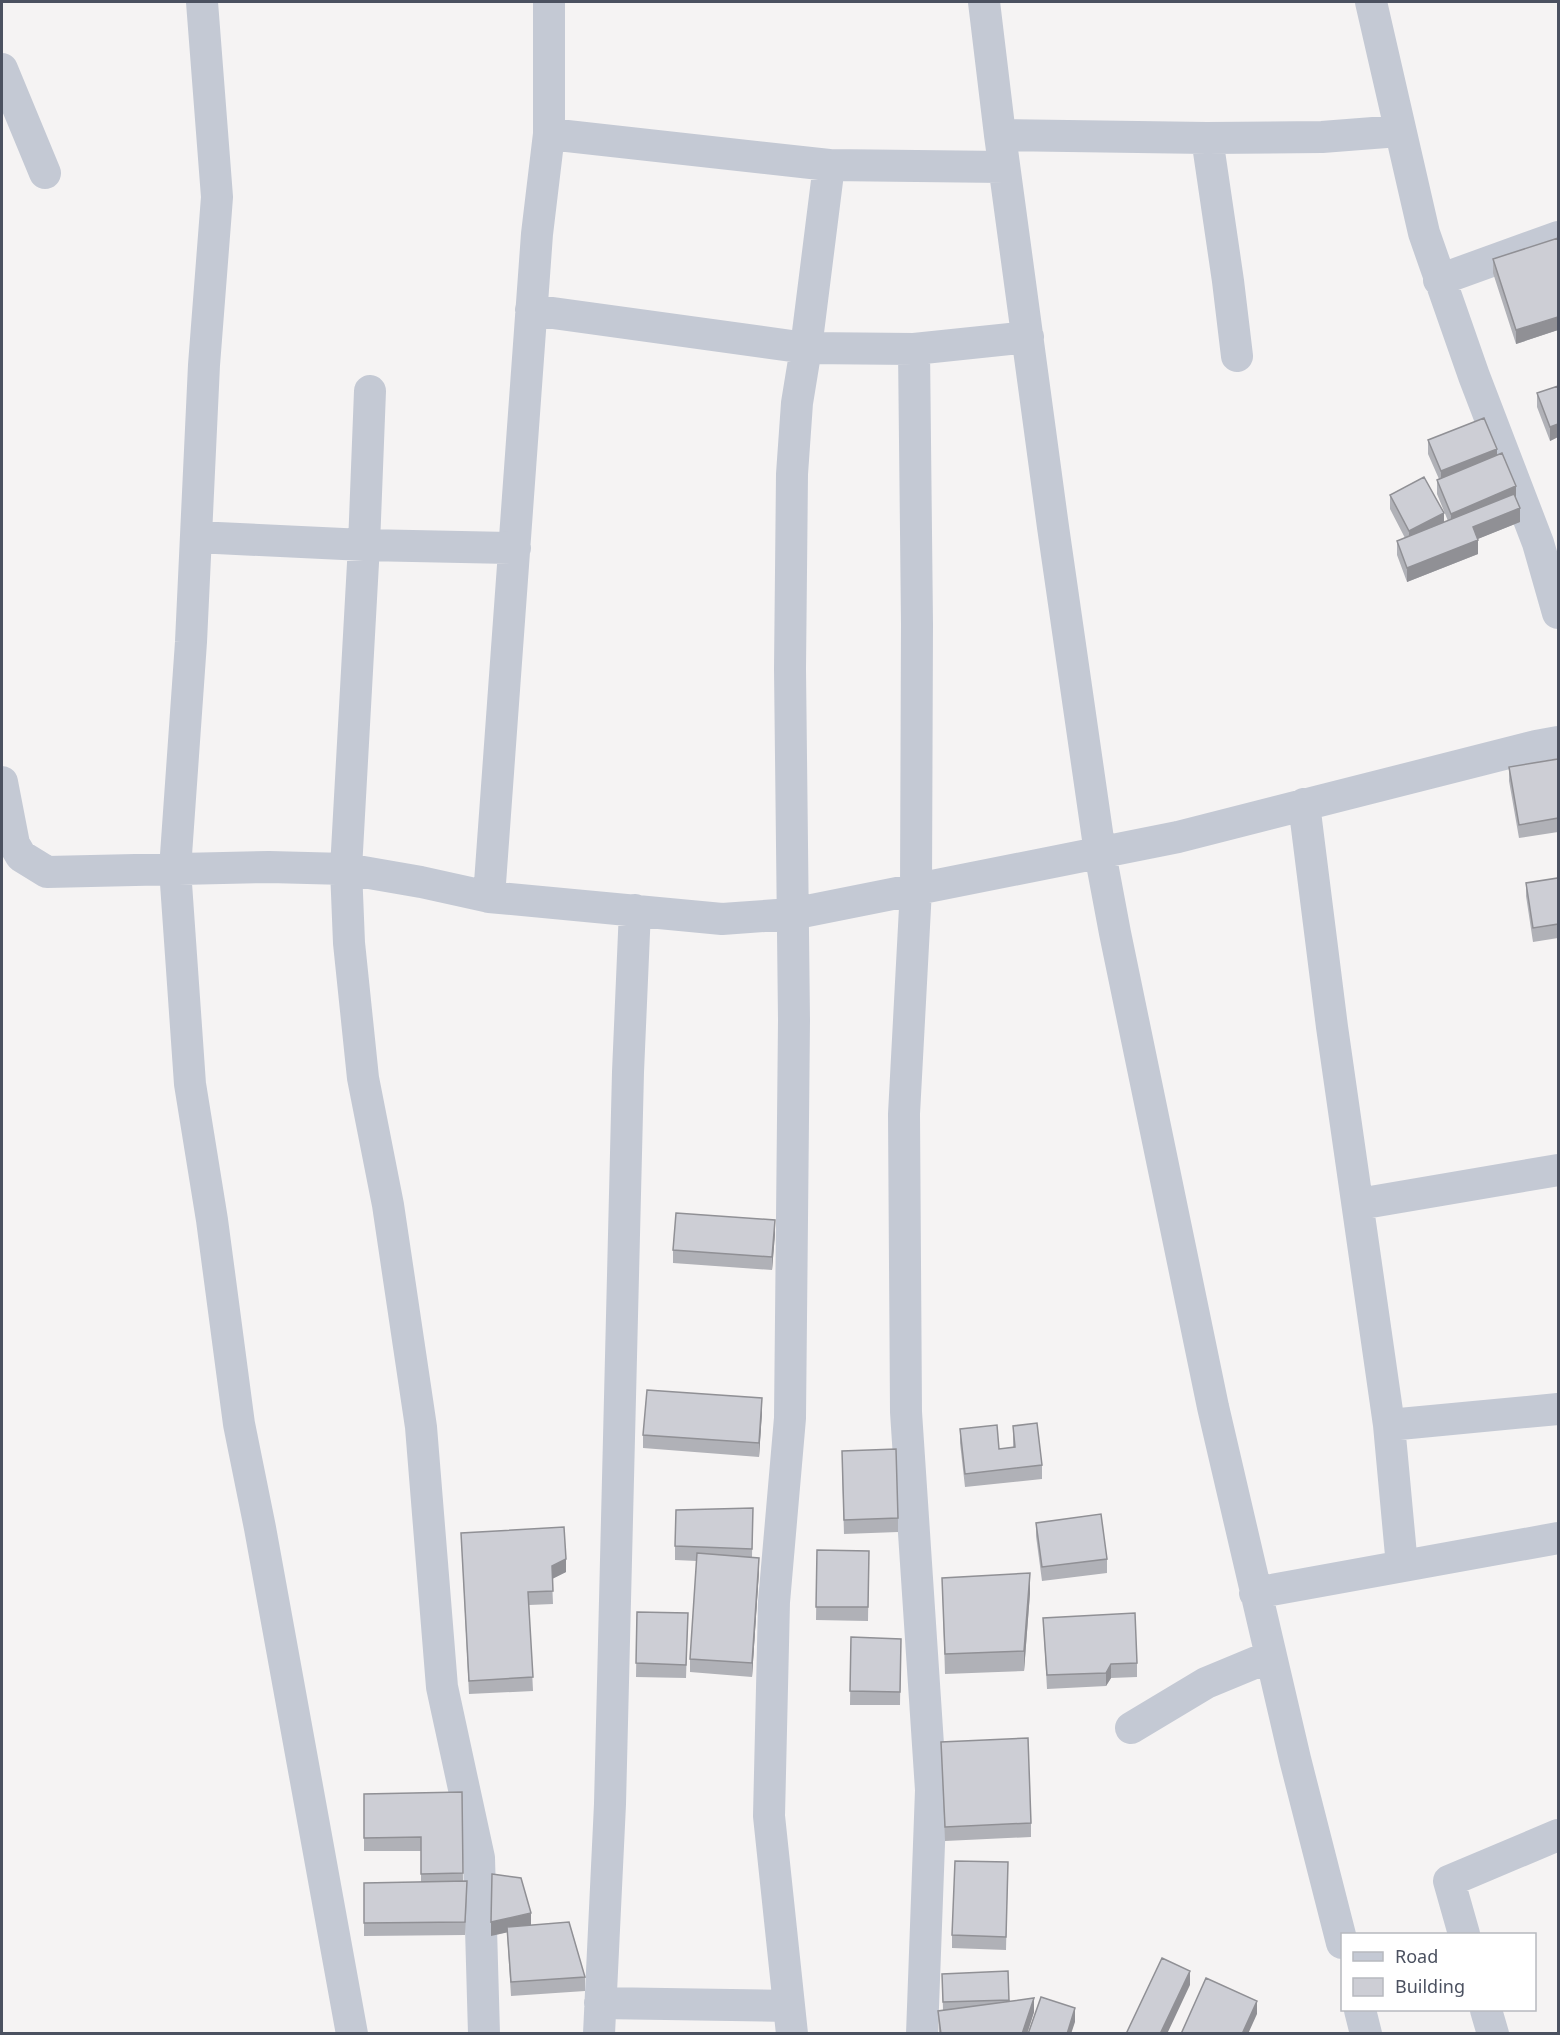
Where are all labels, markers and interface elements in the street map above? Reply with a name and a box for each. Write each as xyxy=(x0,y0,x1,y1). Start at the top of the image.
legend xyxy=(1341,1933,1536,2011)
text: Road xyxy=(1395,1944,1438,1968)
text: Building xyxy=(1395,1974,1465,1998)

